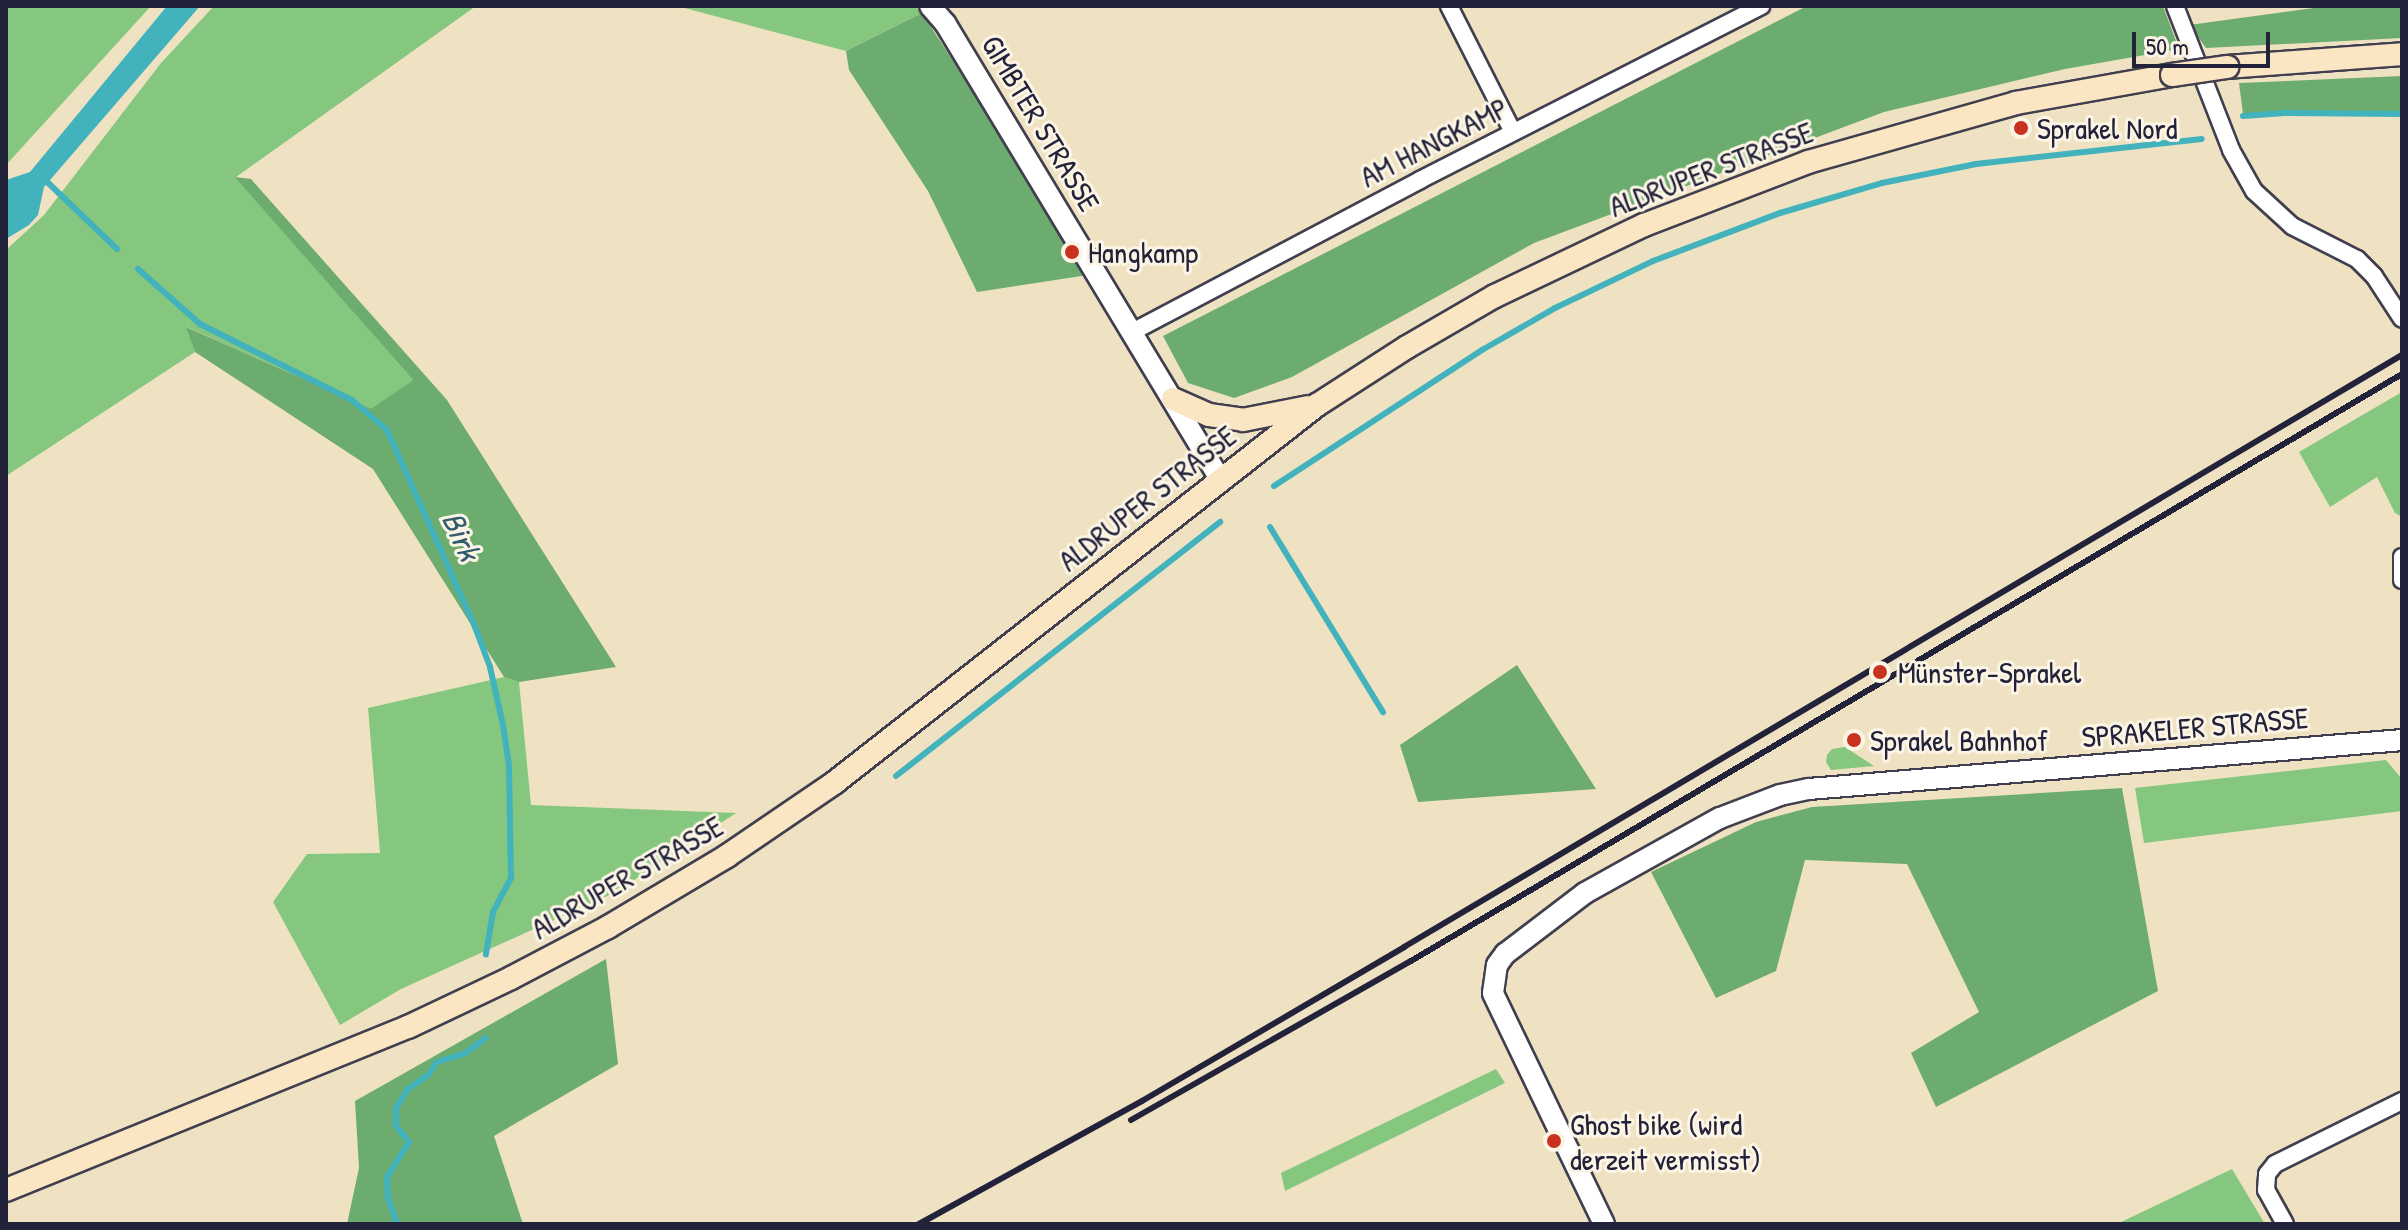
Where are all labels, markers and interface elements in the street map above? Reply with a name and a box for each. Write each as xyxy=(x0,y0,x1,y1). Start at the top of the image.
scale bar xyxy=(2136,16,2274,66)
street label: GIMBTER STRASSE xyxy=(974,28,1108,218)
text: 50 m xyxy=(2146,30,2189,62)
street label: AM HANGKAMP xyxy=(1354,89,1514,195)
place label: Sprakel Nord xyxy=(2037,110,2177,146)
street label: ALDRUPER STRASSE xyxy=(1604,114,1818,224)
marker: Sprakel Nord xyxy=(2012,119,2030,137)
place label: Hangkamp xyxy=(1088,234,1198,270)
marker: Hangkamp xyxy=(1063,243,1081,261)
street label: ALDRUPER STRASSE xyxy=(1051,418,1243,578)
water label: Birk xyxy=(433,506,489,566)
place label: Münster-Sprakel xyxy=(1898,654,2081,690)
marker: Münster-Sprakel xyxy=(1869,661,1891,683)
street label: SPRAKELER STRASSE xyxy=(2080,699,2310,755)
place label: Sprakel Bahnhof xyxy=(1870,722,2048,758)
marker: Sprakel Bahnhof xyxy=(1845,731,1863,749)
street label: ALDRUPER STRASSE xyxy=(525,808,729,946)
place label: Ghost bike (wird derzeit vermisst) xyxy=(1570,1106,1761,1176)
marker: Ghost bike (wird derzeit vermisst) xyxy=(1545,1132,1563,1150)

